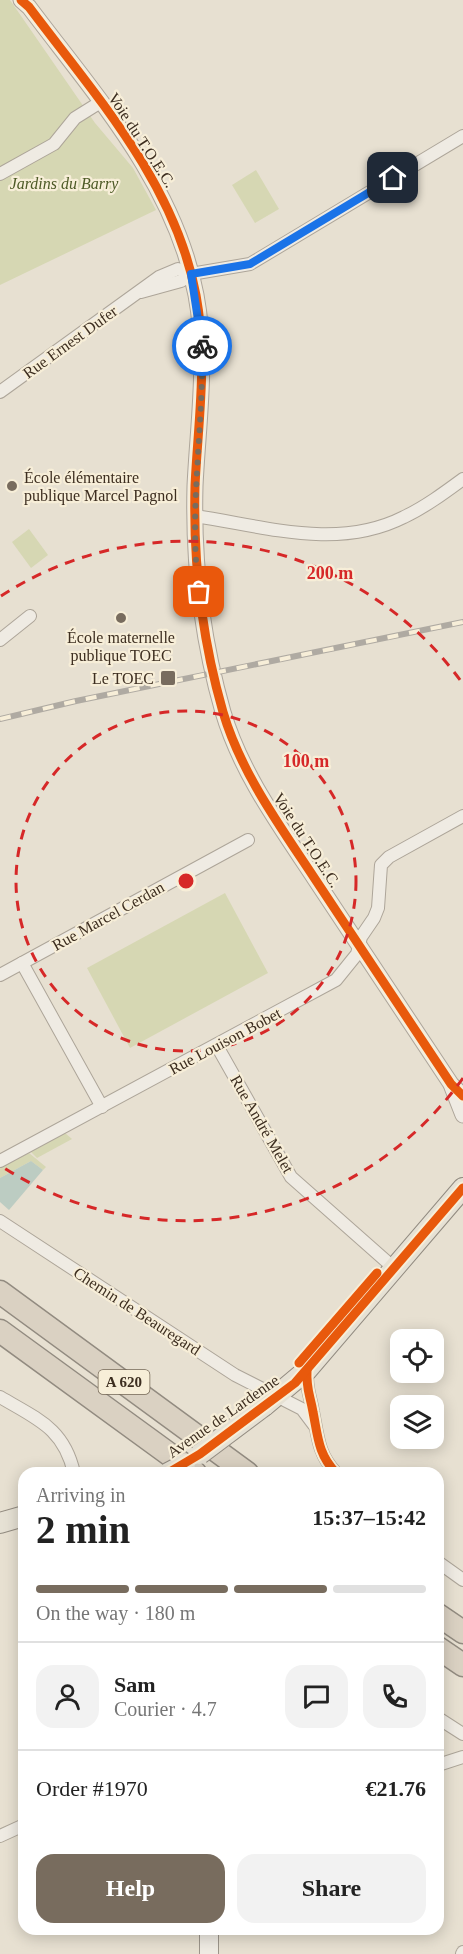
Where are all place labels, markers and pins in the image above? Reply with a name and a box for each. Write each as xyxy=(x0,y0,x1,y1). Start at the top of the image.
pin xyxy=(367,152,418,203)
place label: École élémentaire publique Marcel Pagnol xyxy=(24,468,178,505)
marker: École élémentaire publique Marcel Pagnol xyxy=(5,479,19,493)
pin xyxy=(173,566,224,617)
marker: École maternelle publique TOEC xyxy=(114,611,128,625)
place label: École maternelle publique TOEC xyxy=(67,628,175,665)
marker: Le TOEC xyxy=(159,669,177,687)
place label: Le TOEC xyxy=(92,670,154,687)
centre of rings xyxy=(176,871,196,891)

